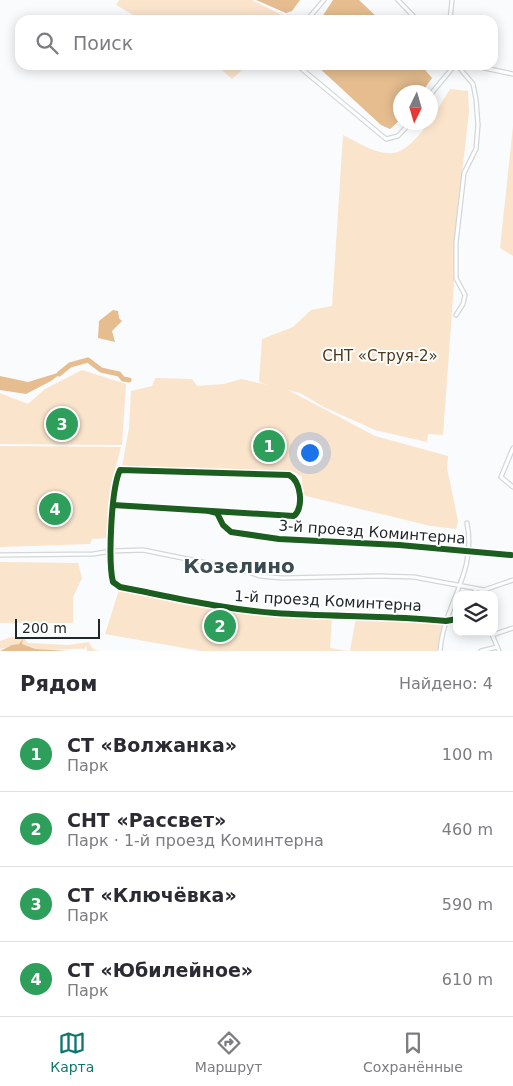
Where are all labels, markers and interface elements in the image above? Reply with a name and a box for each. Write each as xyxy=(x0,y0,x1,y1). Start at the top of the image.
search box xyxy=(15,15,498,70)
icon: search xyxy=(33,29,61,57)
text: Поиск xyxy=(73,32,133,54)
north arrow xyxy=(393,85,438,130)
park label: СНТ «Струя-2» xyxy=(322,347,438,365)
pin: 3 xyxy=(46,405,78,443)
pin: 1 xyxy=(253,427,285,465)
your location xyxy=(297,440,323,466)
pin: 4 xyxy=(39,490,71,528)
street label: 3-й проезд Коминтерна xyxy=(278,516,466,548)
district label: Козелино xyxy=(183,554,295,578)
street label: 1-й проезд Коминтерна xyxy=(234,587,422,615)
map controls xyxy=(453,591,498,636)
button: layers xyxy=(453,591,498,636)
pin: 2 xyxy=(204,607,236,645)
scale bar xyxy=(15,616,100,639)
text: 200 m xyxy=(22,620,67,636)
text: Рядом xyxy=(20,672,97,696)
text: Найдено: 4 xyxy=(399,674,493,693)
text: СТ «Волжанка» xyxy=(67,734,237,756)
text: 1 xyxy=(30,745,42,764)
text: 100 m xyxy=(442,745,493,764)
text: Парк xyxy=(67,756,109,775)
text: СНТ «Рассвет» xyxy=(67,809,226,831)
text: 2 xyxy=(30,820,42,839)
text: 460 m xyxy=(442,820,493,839)
text: Парк · 1-й проезд Коминтерна xyxy=(67,831,324,850)
text: СТ «Ключёвка» xyxy=(67,884,237,906)
text: 3 xyxy=(30,895,42,914)
text: 590 m xyxy=(442,895,493,914)
text: Парк xyxy=(67,906,109,925)
text: СТ «Юбилейное» xyxy=(67,959,253,981)
text: 4 xyxy=(30,970,42,989)
text: 610 m xyxy=(442,970,493,989)
text: Парк xyxy=(67,981,109,1000)
tab: Карта xyxy=(50,1029,94,1075)
tab: Маршрут xyxy=(195,1029,262,1075)
tab: Сохранённые xyxy=(363,1029,463,1075)

